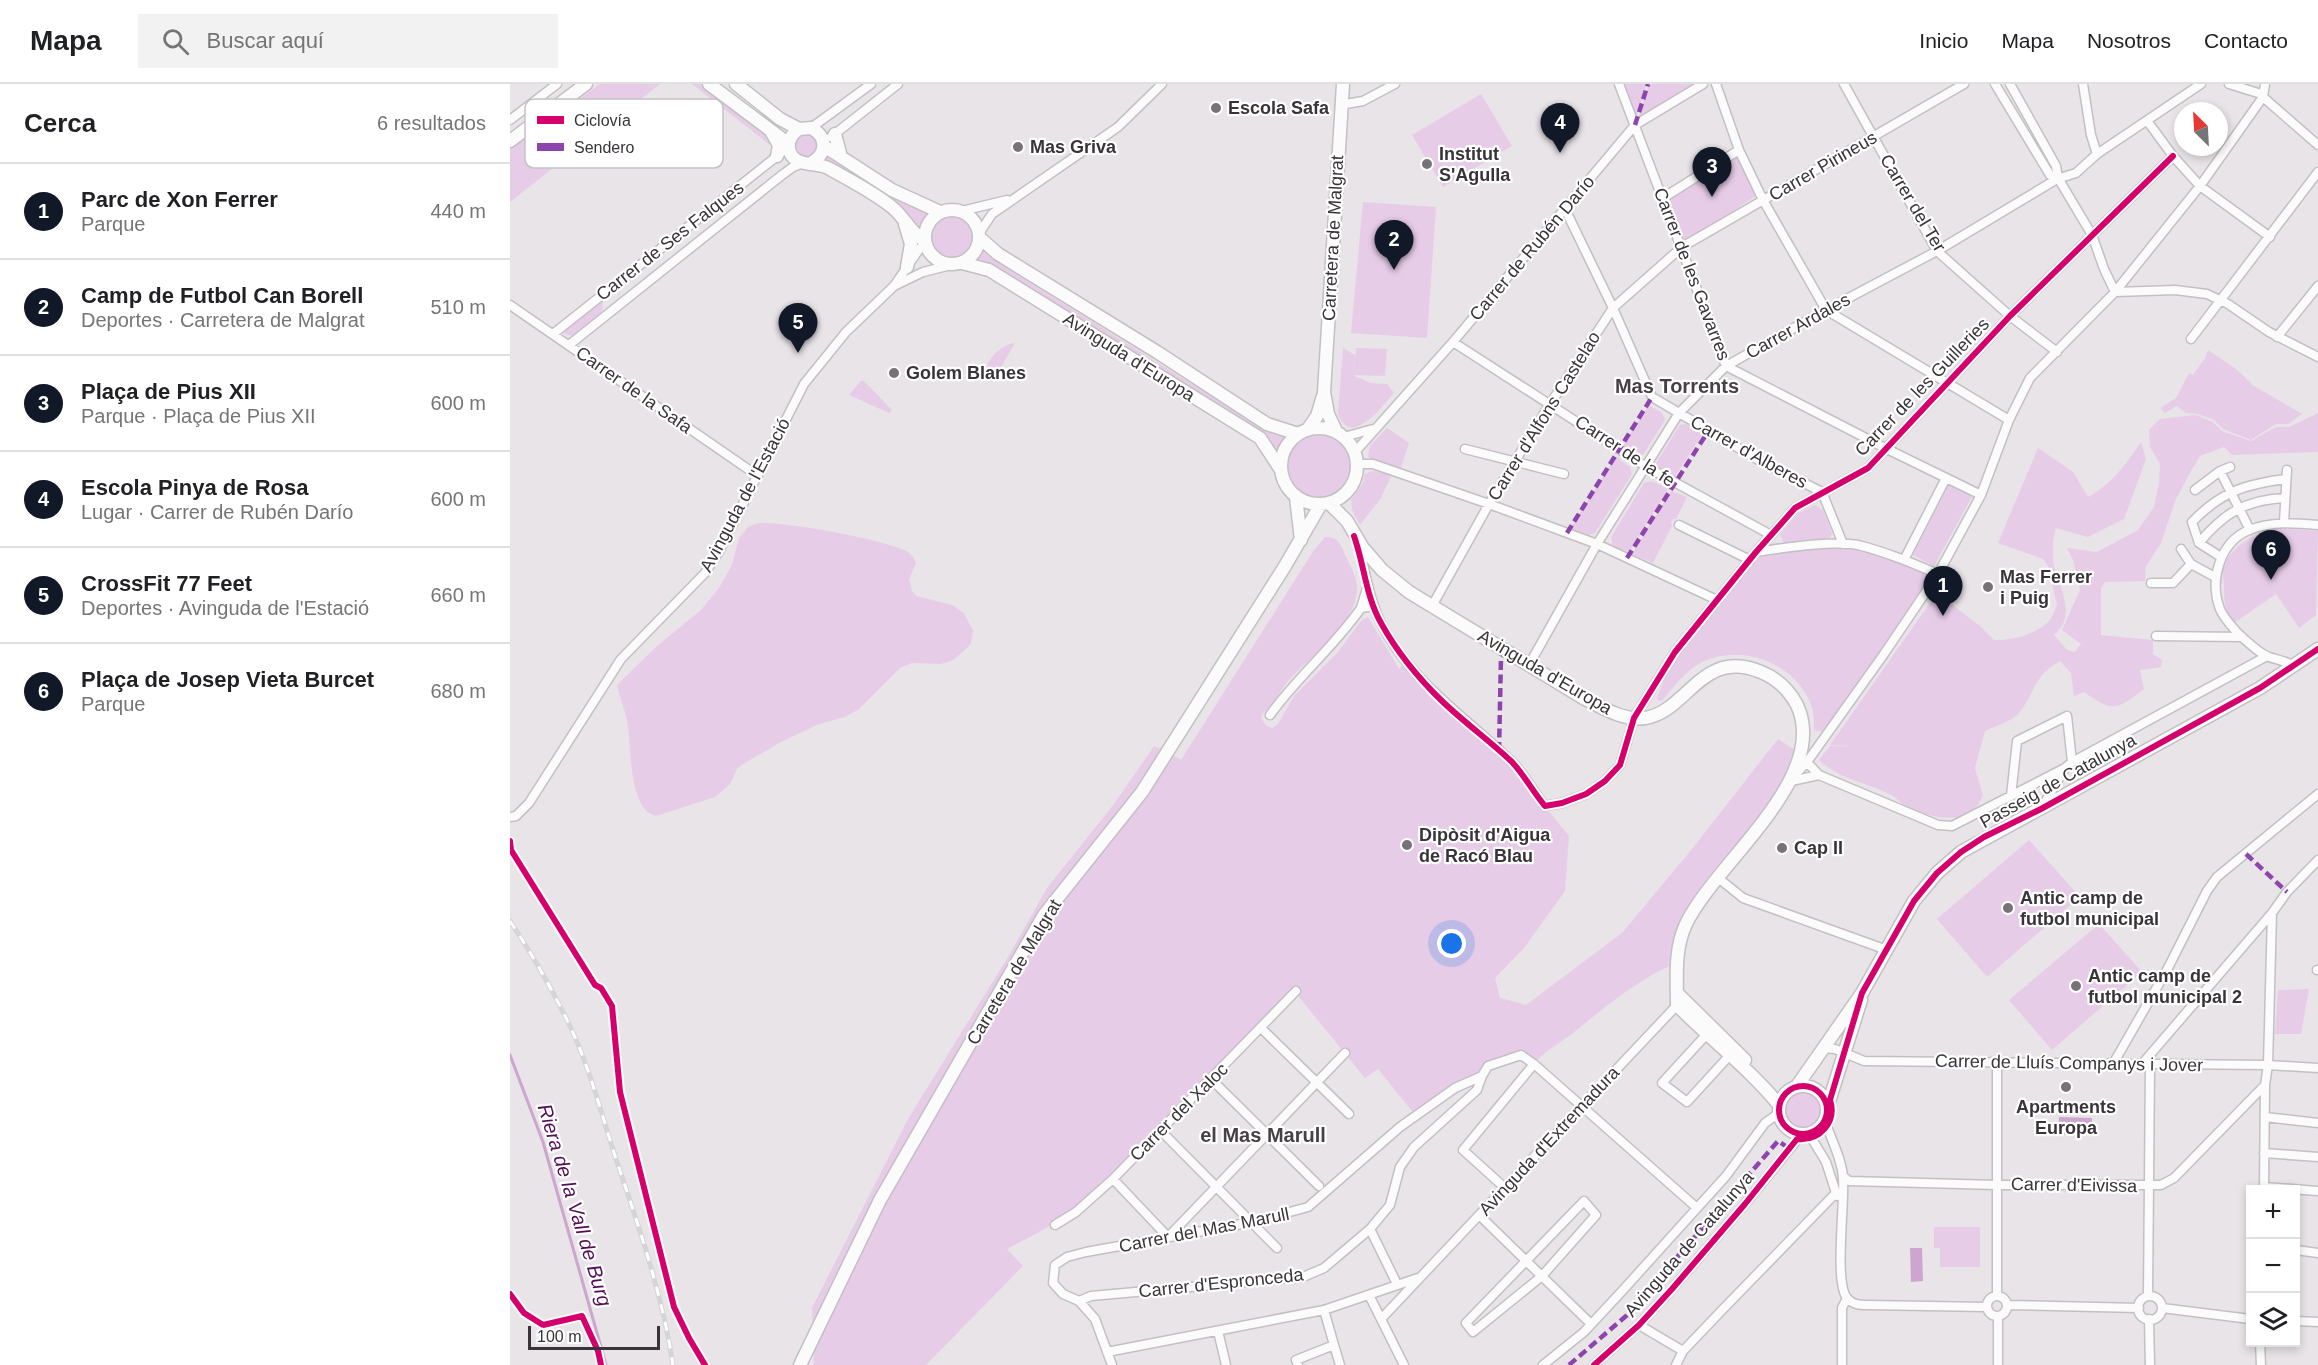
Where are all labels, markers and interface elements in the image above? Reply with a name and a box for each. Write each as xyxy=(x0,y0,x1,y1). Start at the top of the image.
search box xyxy=(138,14,558,68)
text: Mapa xyxy=(30,25,102,56)
icon: search xyxy=(159,25,192,58)
text: Buscar aquí xyxy=(207,28,324,53)
text: Inicio xyxy=(1919,29,1968,52)
text: Mapa xyxy=(2001,29,2054,52)
text: Nosotros xyxy=(2087,29,2171,52)
text: Contacto xyxy=(2204,29,2288,52)
place label: Escola Safa xyxy=(1228,98,1330,118)
legend xyxy=(525,99,723,168)
marker: Escola Safa xyxy=(1209,101,1223,115)
north arrow xyxy=(2174,102,2228,156)
pin: 4 xyxy=(1540,104,1580,153)
text: Cerca xyxy=(24,108,96,138)
text: 6 resultados xyxy=(377,112,486,134)
text: Ciclovía xyxy=(574,112,631,129)
street label: Carrer Pirineus xyxy=(1766,127,1880,205)
place label: Mas Griva xyxy=(1030,137,1117,157)
text: Sendero xyxy=(574,139,635,156)
marker: Mas Griva xyxy=(1011,140,1025,154)
place label: Institut S'Agulla xyxy=(1439,144,1511,185)
pin: 3 xyxy=(1692,147,1732,197)
street label: Carrer del Ter xyxy=(1876,151,1950,255)
street label: Carretera de Malgrat xyxy=(1319,155,1347,321)
marker: Institut S'Agulla xyxy=(1420,157,1434,171)
street label: Carrer de Rubén Darío xyxy=(1465,171,1599,325)
street label: Carrer de Ses Falques xyxy=(592,177,748,305)
street label: Carrer de les Gavarres xyxy=(1650,185,1734,363)
text: Parc de Xon Ferrer xyxy=(81,187,278,212)
text: 1 xyxy=(38,200,49,222)
text: 440 m xyxy=(430,200,486,222)
text: Parque xyxy=(81,213,146,235)
pin: 2 xyxy=(1374,220,1414,270)
text: Camp de Futbol Can Borell xyxy=(81,283,363,308)
street label: Carrer Ardales xyxy=(1742,289,1854,363)
text: 2 xyxy=(38,296,49,318)
text: 510 m xyxy=(430,296,486,318)
pin: 5 xyxy=(778,304,818,353)
street label: Avinguda d'Europa xyxy=(1060,308,1199,406)
text: Deportes · Carretera de Malgrat xyxy=(81,309,364,331)
street label: Carrer de les Guilleries xyxy=(1851,314,1993,460)
street label: Carrer d'Alfons Castelao xyxy=(1484,328,1604,504)
street label: Carrer de la Safa xyxy=(572,342,697,438)
place label: Golem Blanes xyxy=(906,363,1026,383)
marker: Golem Blanes xyxy=(887,366,901,380)
district label: Mas Torrents xyxy=(1615,375,1739,397)
text: Plaça de Pius XII xyxy=(81,379,256,404)
text: 3 xyxy=(38,392,49,414)
text: 600 m xyxy=(430,392,486,414)
text: Parque · Plaça de Pius XII xyxy=(81,405,316,427)
street label: Carrer de la fe xyxy=(1571,411,1679,491)
street label: Carrer d'Alberes xyxy=(1687,412,1811,492)
street label: Avinguda de l'Estació xyxy=(696,415,794,575)
text: Escola Pinya de Rosa xyxy=(81,475,308,500)
text: 4 xyxy=(38,488,49,510)
text: 600 m xyxy=(430,488,486,510)
text: Lugar · Carrer de Rubén Darío xyxy=(81,501,353,523)
pin: 6 xyxy=(2252,530,2290,580)
pin: 1 xyxy=(1924,566,1962,616)
place label: Mas Ferrer i Puig xyxy=(2000,567,2092,608)
text: CrossFit 77 Feet xyxy=(81,571,252,596)
marker: Mas Ferrer i Puig xyxy=(1981,580,1995,594)
text: 5 xyxy=(38,584,49,606)
text: 660 m xyxy=(430,584,486,606)
text: Deportes · Avinguda de l'Estació xyxy=(81,597,369,619)
street label: Avinguda d'Europa xyxy=(1475,626,1616,719)
text: Plaça de Josep Vieta Burcet xyxy=(81,667,374,692)
text: 6 xyxy=(38,680,49,702)
text: 680 m xyxy=(430,680,486,702)
text: Parque xyxy=(81,693,146,715)
street label: Passeig de Catalunya xyxy=(1977,729,2140,832)
place label: Dipòsit d'Aigua de Racó Blau xyxy=(1419,825,1551,866)
marker: Dipòsit d'Aigua de Racó Blau xyxy=(1400,838,1414,852)
place label: Cap II xyxy=(1794,838,1843,858)
marker: Cap II xyxy=(1775,841,1789,855)
place label: Antic camp de futbol municipal xyxy=(2020,888,2159,929)
street label: Carretera de Malgrat xyxy=(963,896,1065,1048)
marker: Antic camp de futbol municipal xyxy=(2001,901,2015,915)
your location xyxy=(1437,929,1466,958)
place label: Antic camp de futbol municipal 2 xyxy=(2088,966,2242,1007)
marker: Antic camp de futbol municipal 2 xyxy=(2069,979,2083,993)
street label: Carrer de Lluís Companys i Jover xyxy=(1935,1051,2203,1075)
street label: Carrer del Xaloc xyxy=(1126,1059,1232,1165)
street label: Avinguda d'Extremadura xyxy=(1475,1062,1624,1220)
marker: Apartments Europa xyxy=(2059,1080,2073,1094)
place label: Apartments Europa xyxy=(2016,1097,2116,1138)
water label: Riera de la Vall de Burg xyxy=(534,1101,616,1309)
district label: el Mas Marull xyxy=(1200,1124,1326,1146)
street label: Avinguda de Catalunya xyxy=(1621,1167,1758,1321)
street label: Carrer d'Eivissa xyxy=(2011,1174,2138,1196)
map controls xyxy=(2246,1185,2300,1347)
button: + xyxy=(2246,1185,2300,1239)
street label: Carrer del Mas Marull xyxy=(1117,1204,1291,1256)
button: − xyxy=(2246,1239,2300,1293)
street label: Carrer d'Espronceda xyxy=(1138,1264,1305,1302)
button: layers xyxy=(2246,1293,2300,1347)
scale bar xyxy=(528,1323,660,1350)
text: 100 m xyxy=(537,1328,581,1345)

